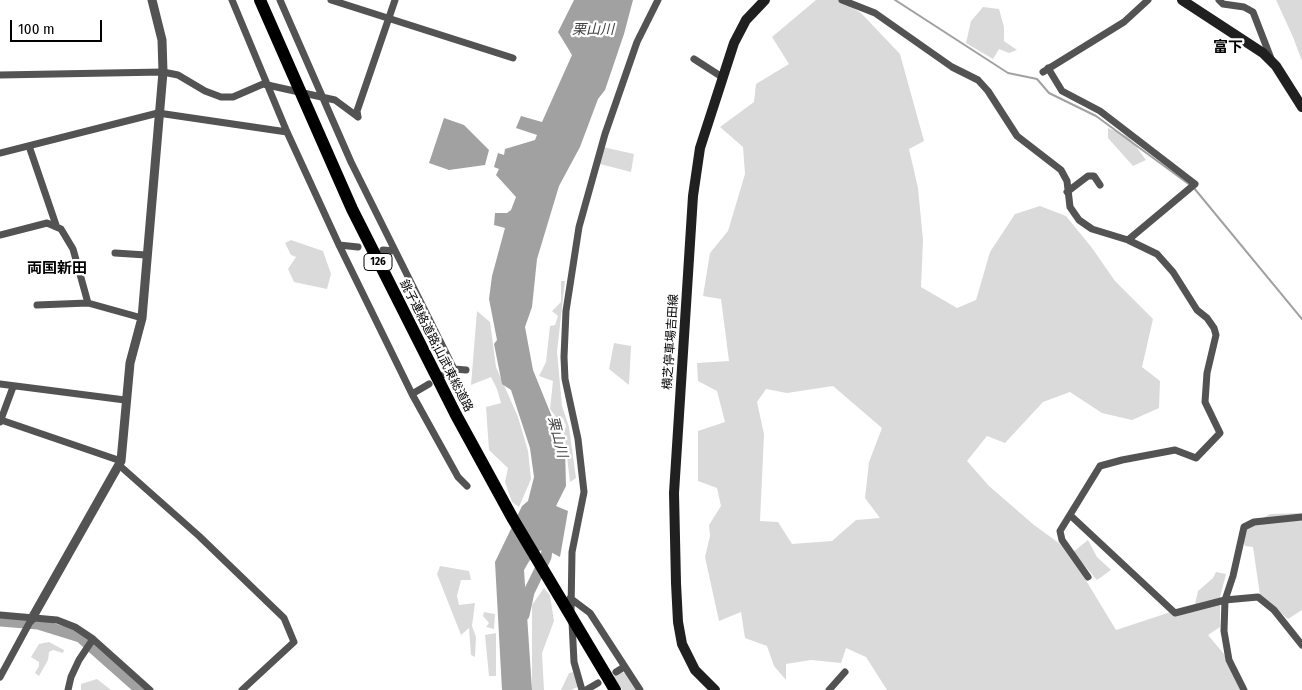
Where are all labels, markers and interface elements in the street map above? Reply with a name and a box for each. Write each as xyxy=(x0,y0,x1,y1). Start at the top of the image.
scale bar xyxy=(12,10,105,42)
text: 100 m xyxy=(18,20,55,38)
water label: 栗山川 xyxy=(572,22,614,38)
district label: 富下 xyxy=(1213,39,1243,57)
road number: 126 xyxy=(364,253,392,270)
district label: 両国新田 xyxy=(27,260,87,278)
street label: 銚子連絡道路;山武東総道路 xyxy=(396,277,476,415)
street label: 横芝停車場吉田線 xyxy=(660,294,682,390)
water label: 栗山川 xyxy=(544,415,570,459)

